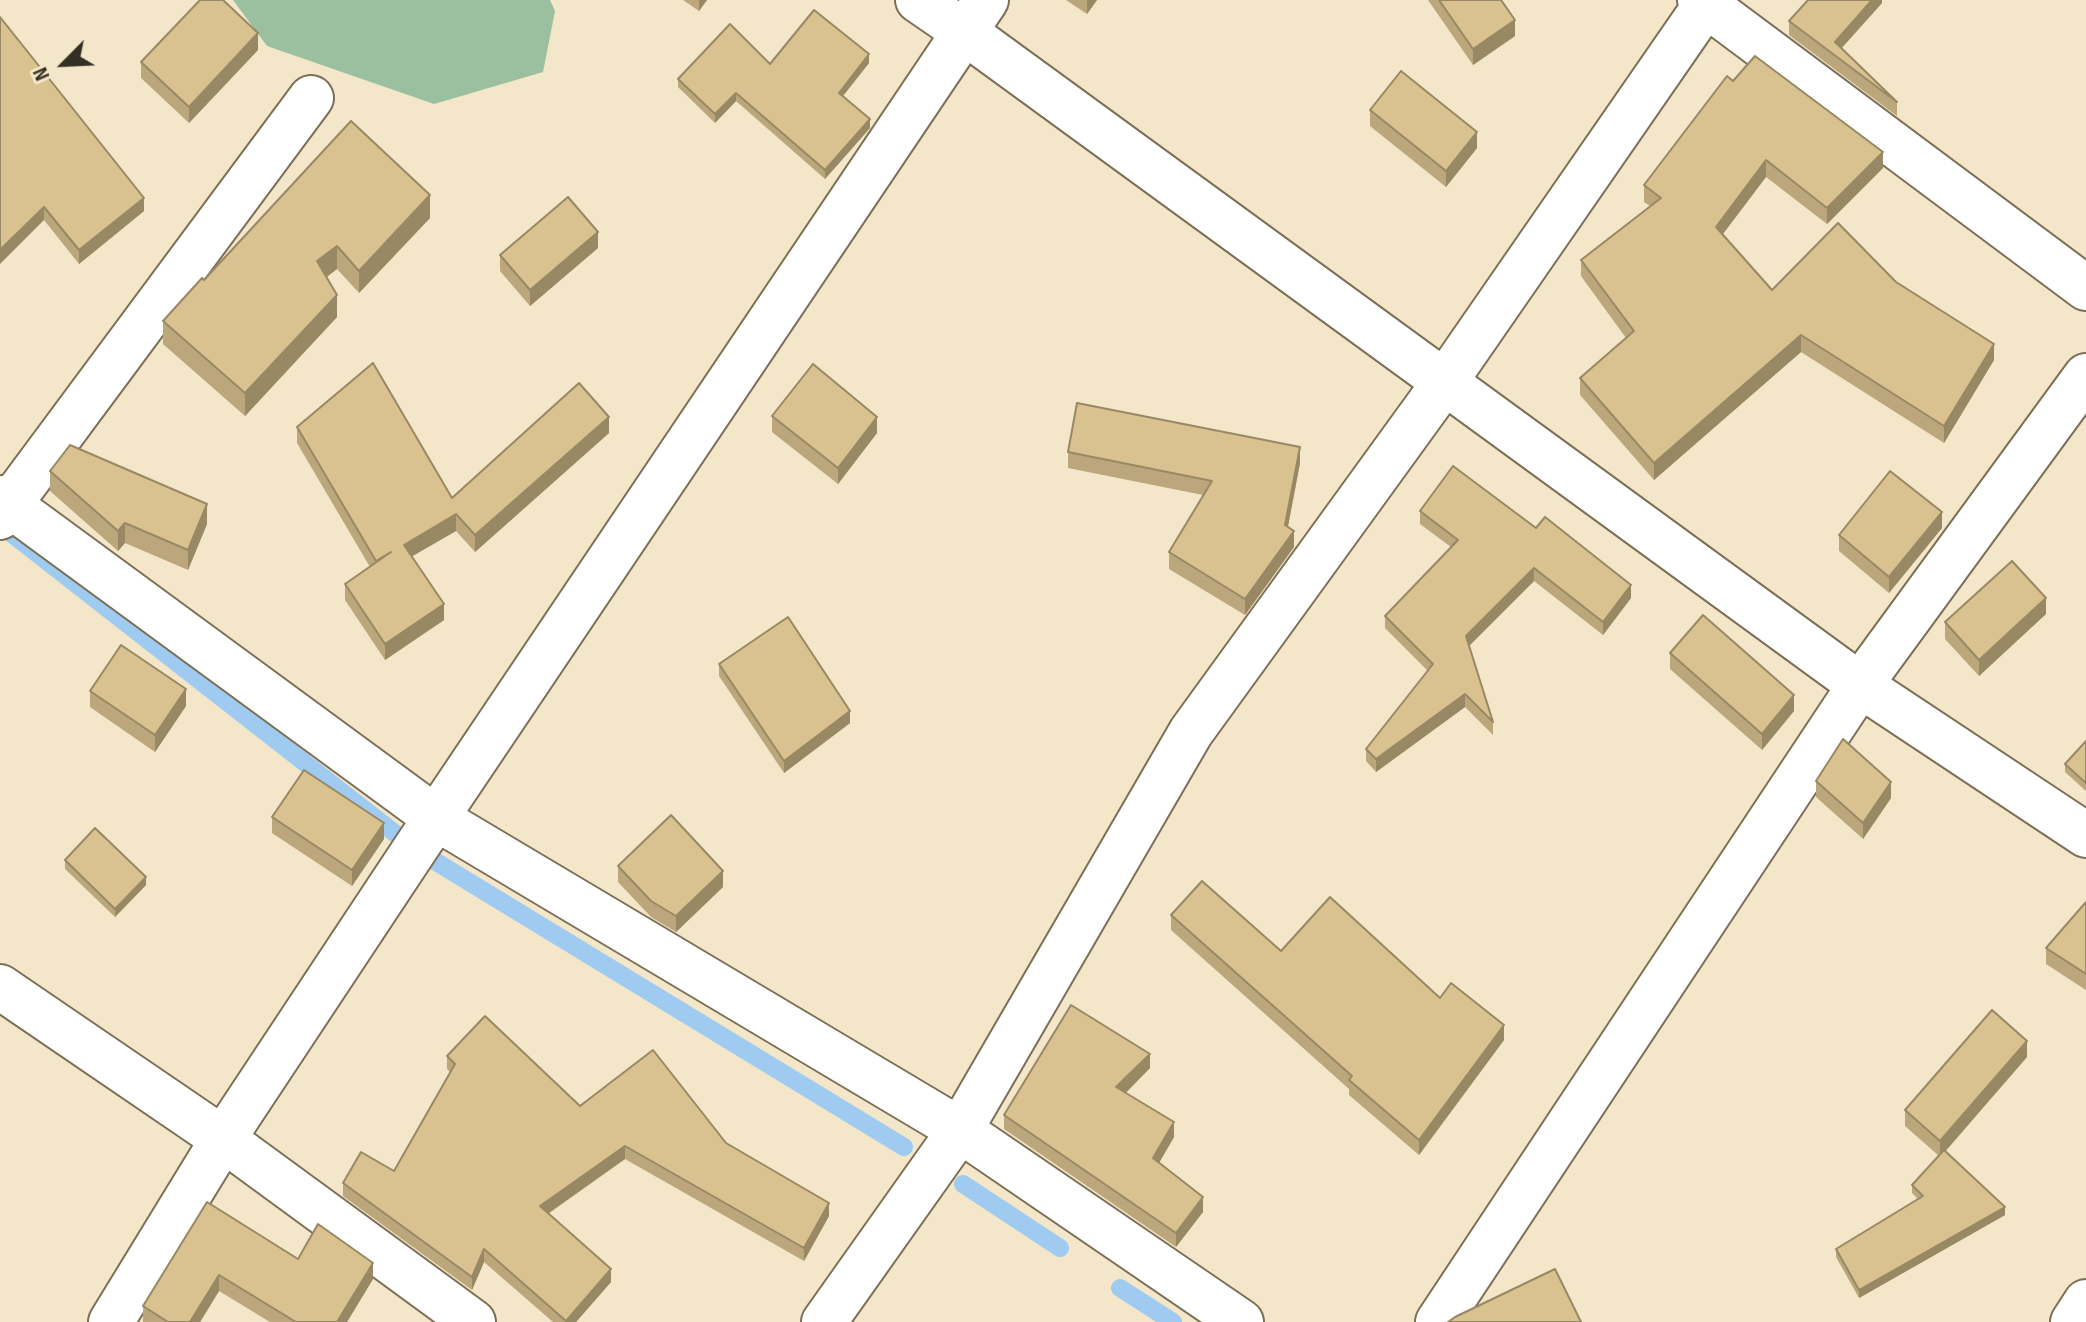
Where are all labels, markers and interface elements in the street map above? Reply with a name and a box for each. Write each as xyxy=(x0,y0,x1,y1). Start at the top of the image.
north arrow xyxy=(24,24,104,104)
text: N xyxy=(27,63,56,85)

